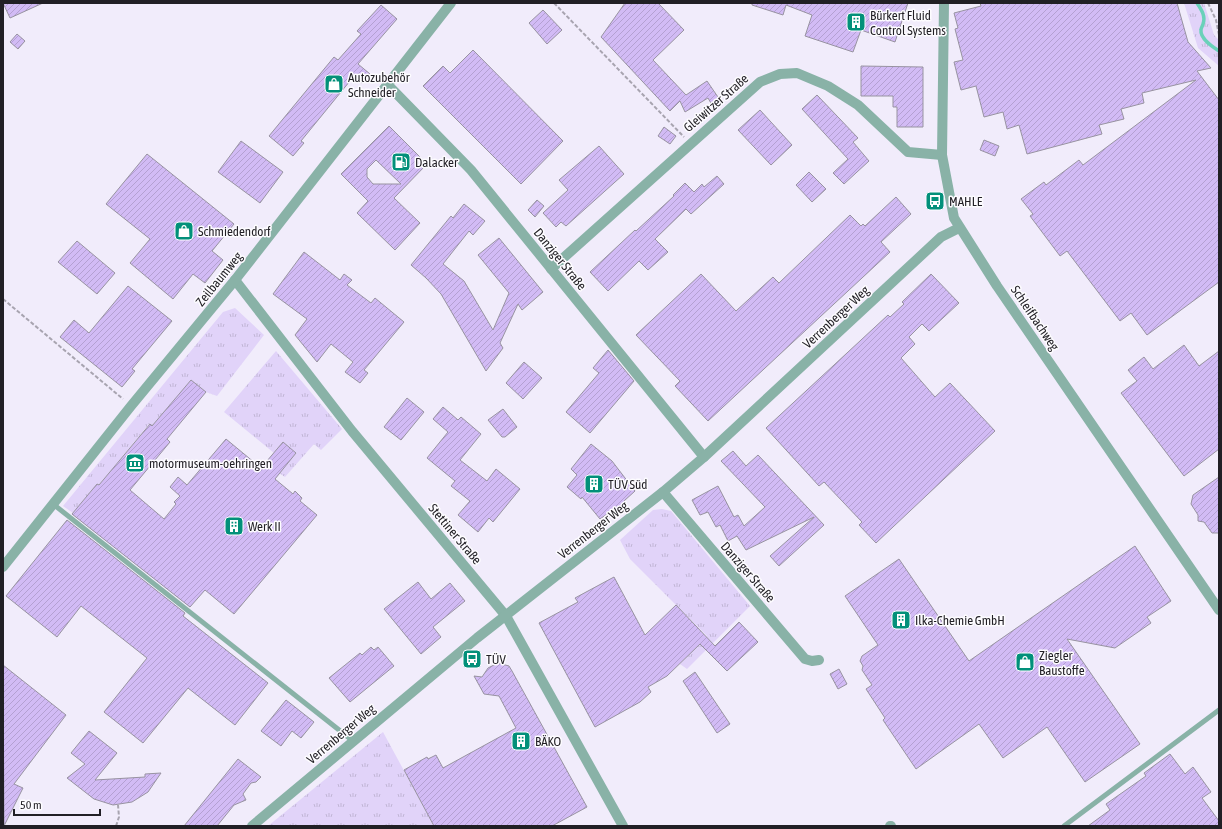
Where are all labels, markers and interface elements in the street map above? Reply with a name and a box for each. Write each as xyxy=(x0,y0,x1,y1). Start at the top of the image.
place label: Bürkert Fluid Control Systems xyxy=(870,8,946,38)
building icon: Bürkert Fluid Control Systems xyxy=(845,11,867,33)
place label: Autozubehör Schneider xyxy=(348,70,410,100)
street label: Gleiwitzer Straße xyxy=(681,71,751,135)
shop icon: Autozubehör Schneider xyxy=(323,73,345,95)
fuel station icon: Dalacker xyxy=(390,151,412,173)
place label: Dalacker xyxy=(415,155,458,170)
bus stop icon: MAHLE xyxy=(924,190,946,212)
place label: MAHLE xyxy=(949,194,983,209)
shop icon: Schmiedendorf xyxy=(173,220,195,242)
place label: Schmiedendorf xyxy=(198,224,271,239)
street label: Danziger Straße xyxy=(531,225,589,293)
street label: Zeilbaumweg xyxy=(193,249,246,309)
street label: Verrenberger Weg xyxy=(800,282,872,351)
street label: Schleifbachweg xyxy=(1008,283,1062,354)
museum icon: motormuseum-oehringen xyxy=(124,452,146,474)
place label: motormuseum-oehringen xyxy=(149,456,272,471)
building icon: TÜV Süd xyxy=(583,473,605,495)
place label: TÜV Süd xyxy=(608,477,647,492)
street label: Verrenberger Weg xyxy=(555,498,631,562)
street label: Stettiner Straße xyxy=(425,501,485,567)
building icon: Werk II xyxy=(223,515,245,537)
place label: Werk II xyxy=(248,519,281,534)
street label: Danziger Straße xyxy=(718,539,778,605)
building icon: Ilka-Chemie GmbH xyxy=(890,609,912,631)
place label: Ilka-Chemie GmbH xyxy=(915,613,1005,628)
bus stop icon: TÜV xyxy=(461,648,483,670)
place label: Ziegler Baustoffe xyxy=(1039,648,1085,678)
shop icon: Ziegler Baustoffe xyxy=(1014,651,1036,673)
place label: TÜV xyxy=(486,652,506,667)
street label: Verrenberger Weg xyxy=(304,701,379,767)
building icon: BÄKO xyxy=(510,730,532,752)
place label: BÄKO xyxy=(535,734,562,749)
scale bar xyxy=(14,791,100,817)
text: 50 m xyxy=(20,798,42,812)

